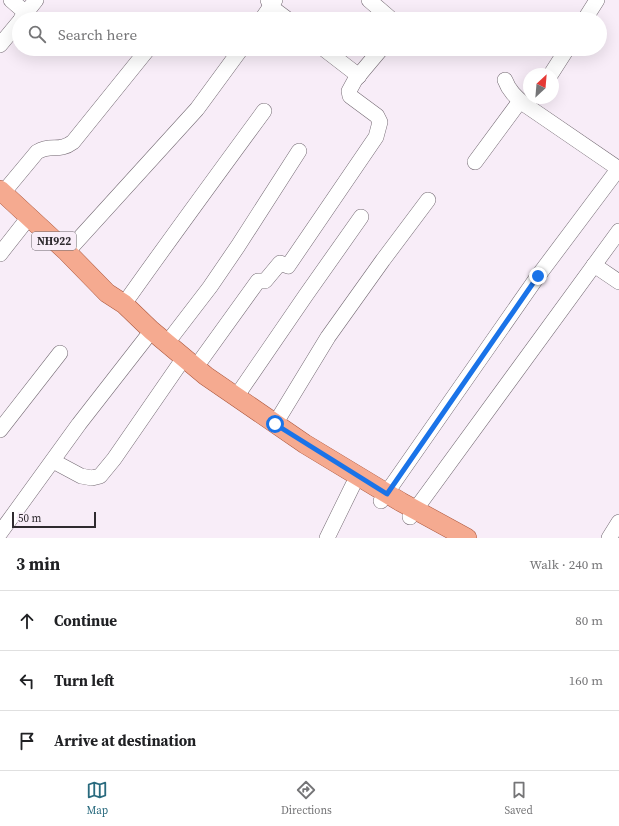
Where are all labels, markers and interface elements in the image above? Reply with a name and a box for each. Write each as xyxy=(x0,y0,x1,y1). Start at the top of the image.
search box xyxy=(12,12,607,56)
icon: search xyxy=(26,23,48,45)
text: Search here xyxy=(58,24,137,45)
north arrow xyxy=(523,68,559,104)
road number: NH922 xyxy=(32,232,76,250)
route end xyxy=(529,267,547,285)
route start xyxy=(266,415,284,433)
scale bar xyxy=(12,510,96,529)
text: 50 m xyxy=(18,511,41,526)
text: 3 min xyxy=(16,552,60,576)
text: Walk · 240 m xyxy=(530,556,603,573)
icon: ahead xyxy=(16,610,38,632)
text: Continue xyxy=(54,610,117,631)
text: 80 m xyxy=(575,612,603,629)
icon: left xyxy=(16,670,38,692)
text: Turn left xyxy=(54,670,114,691)
text: 160 m xyxy=(569,672,603,689)
icon: arrive xyxy=(16,730,38,752)
text: Arrive at destination xyxy=(54,730,196,751)
tab: Map xyxy=(86,779,108,818)
tab: Directions xyxy=(281,779,332,818)
tab: Saved xyxy=(504,779,533,818)

